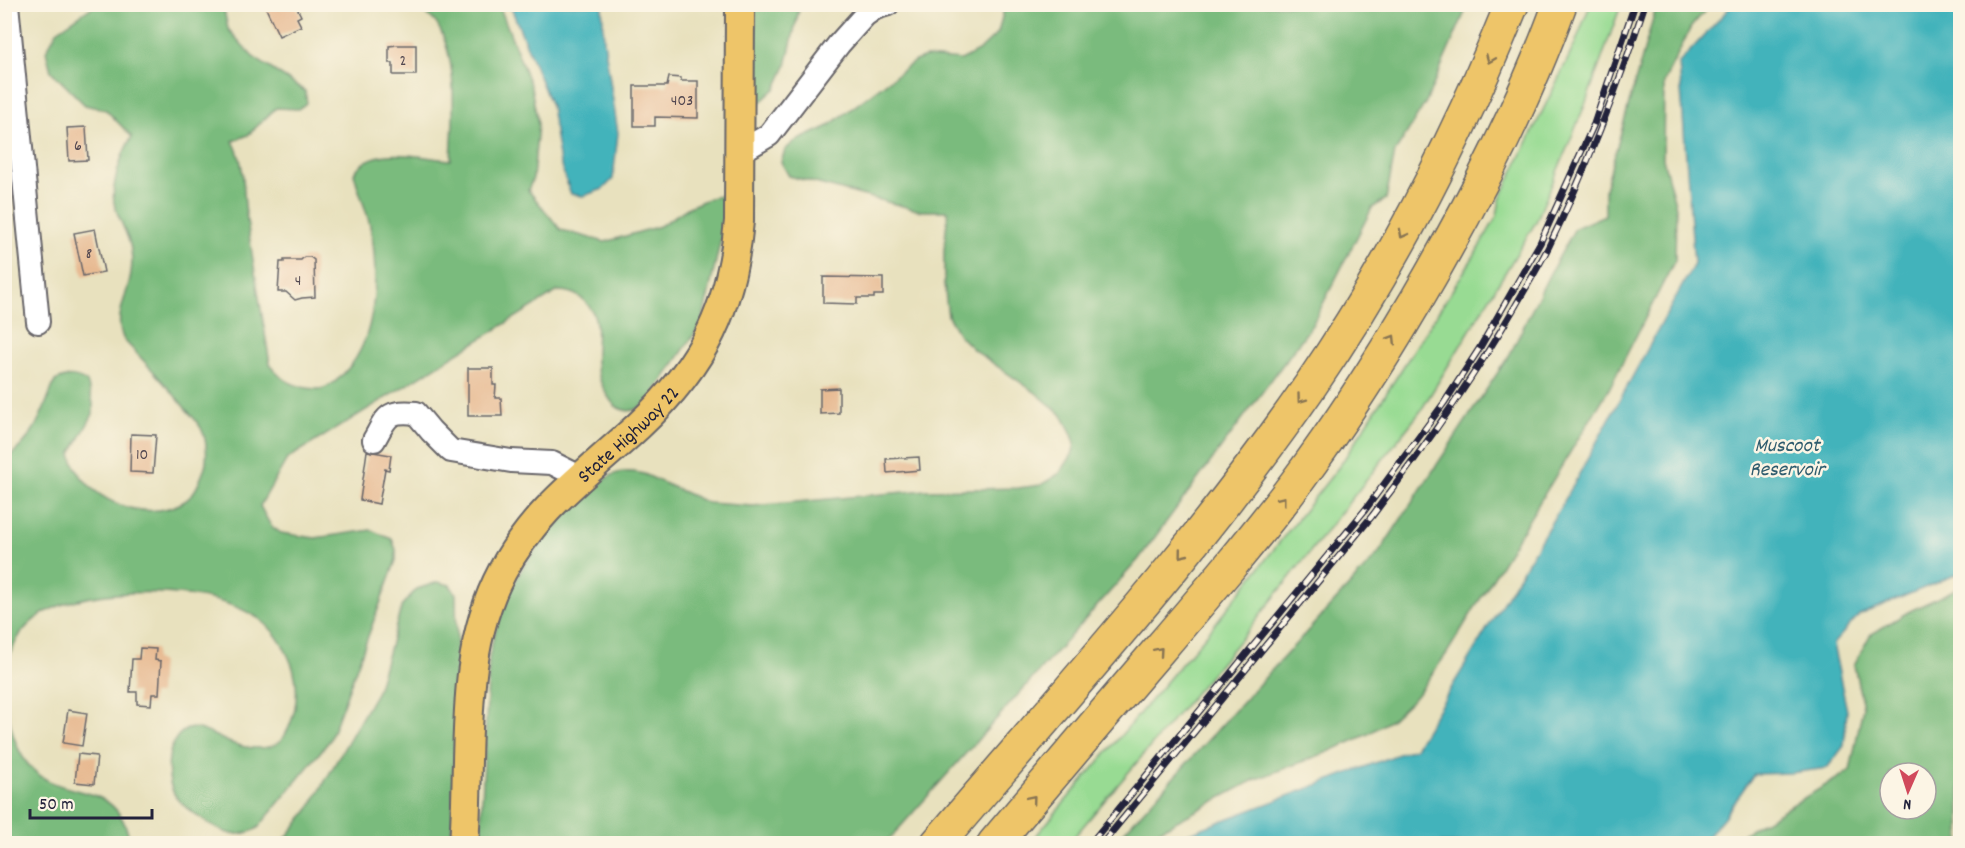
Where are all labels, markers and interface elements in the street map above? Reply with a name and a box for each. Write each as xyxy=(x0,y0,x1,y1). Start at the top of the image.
house number: 2 xyxy=(400,50,407,73)
one-way arrow xyxy=(1484,53,1497,63)
house number: 403 xyxy=(671,90,693,113)
house number: 6 xyxy=(74,135,82,158)
one-way arrow xyxy=(1399,227,1411,238)
house number: 8 xyxy=(86,243,92,266)
house number: 4 xyxy=(295,270,301,293)
one-way arrow xyxy=(1385,335,1396,346)
street label: State Highway 22 xyxy=(572,381,687,491)
one-way arrow xyxy=(1297,393,1308,404)
water label: Muscoot Reservoir xyxy=(1749,432,1827,486)
house number: 10 xyxy=(136,444,148,467)
one-way arrow xyxy=(1275,496,1286,507)
one-way arrow xyxy=(1179,547,1190,558)
one-way arrow xyxy=(1151,647,1162,658)
north arrow xyxy=(1878,761,1938,821)
scale bar xyxy=(30,782,152,820)
text: N xyxy=(1903,792,1912,815)
text: 50 m xyxy=(39,793,74,818)
one-way arrow xyxy=(1025,795,1036,806)

